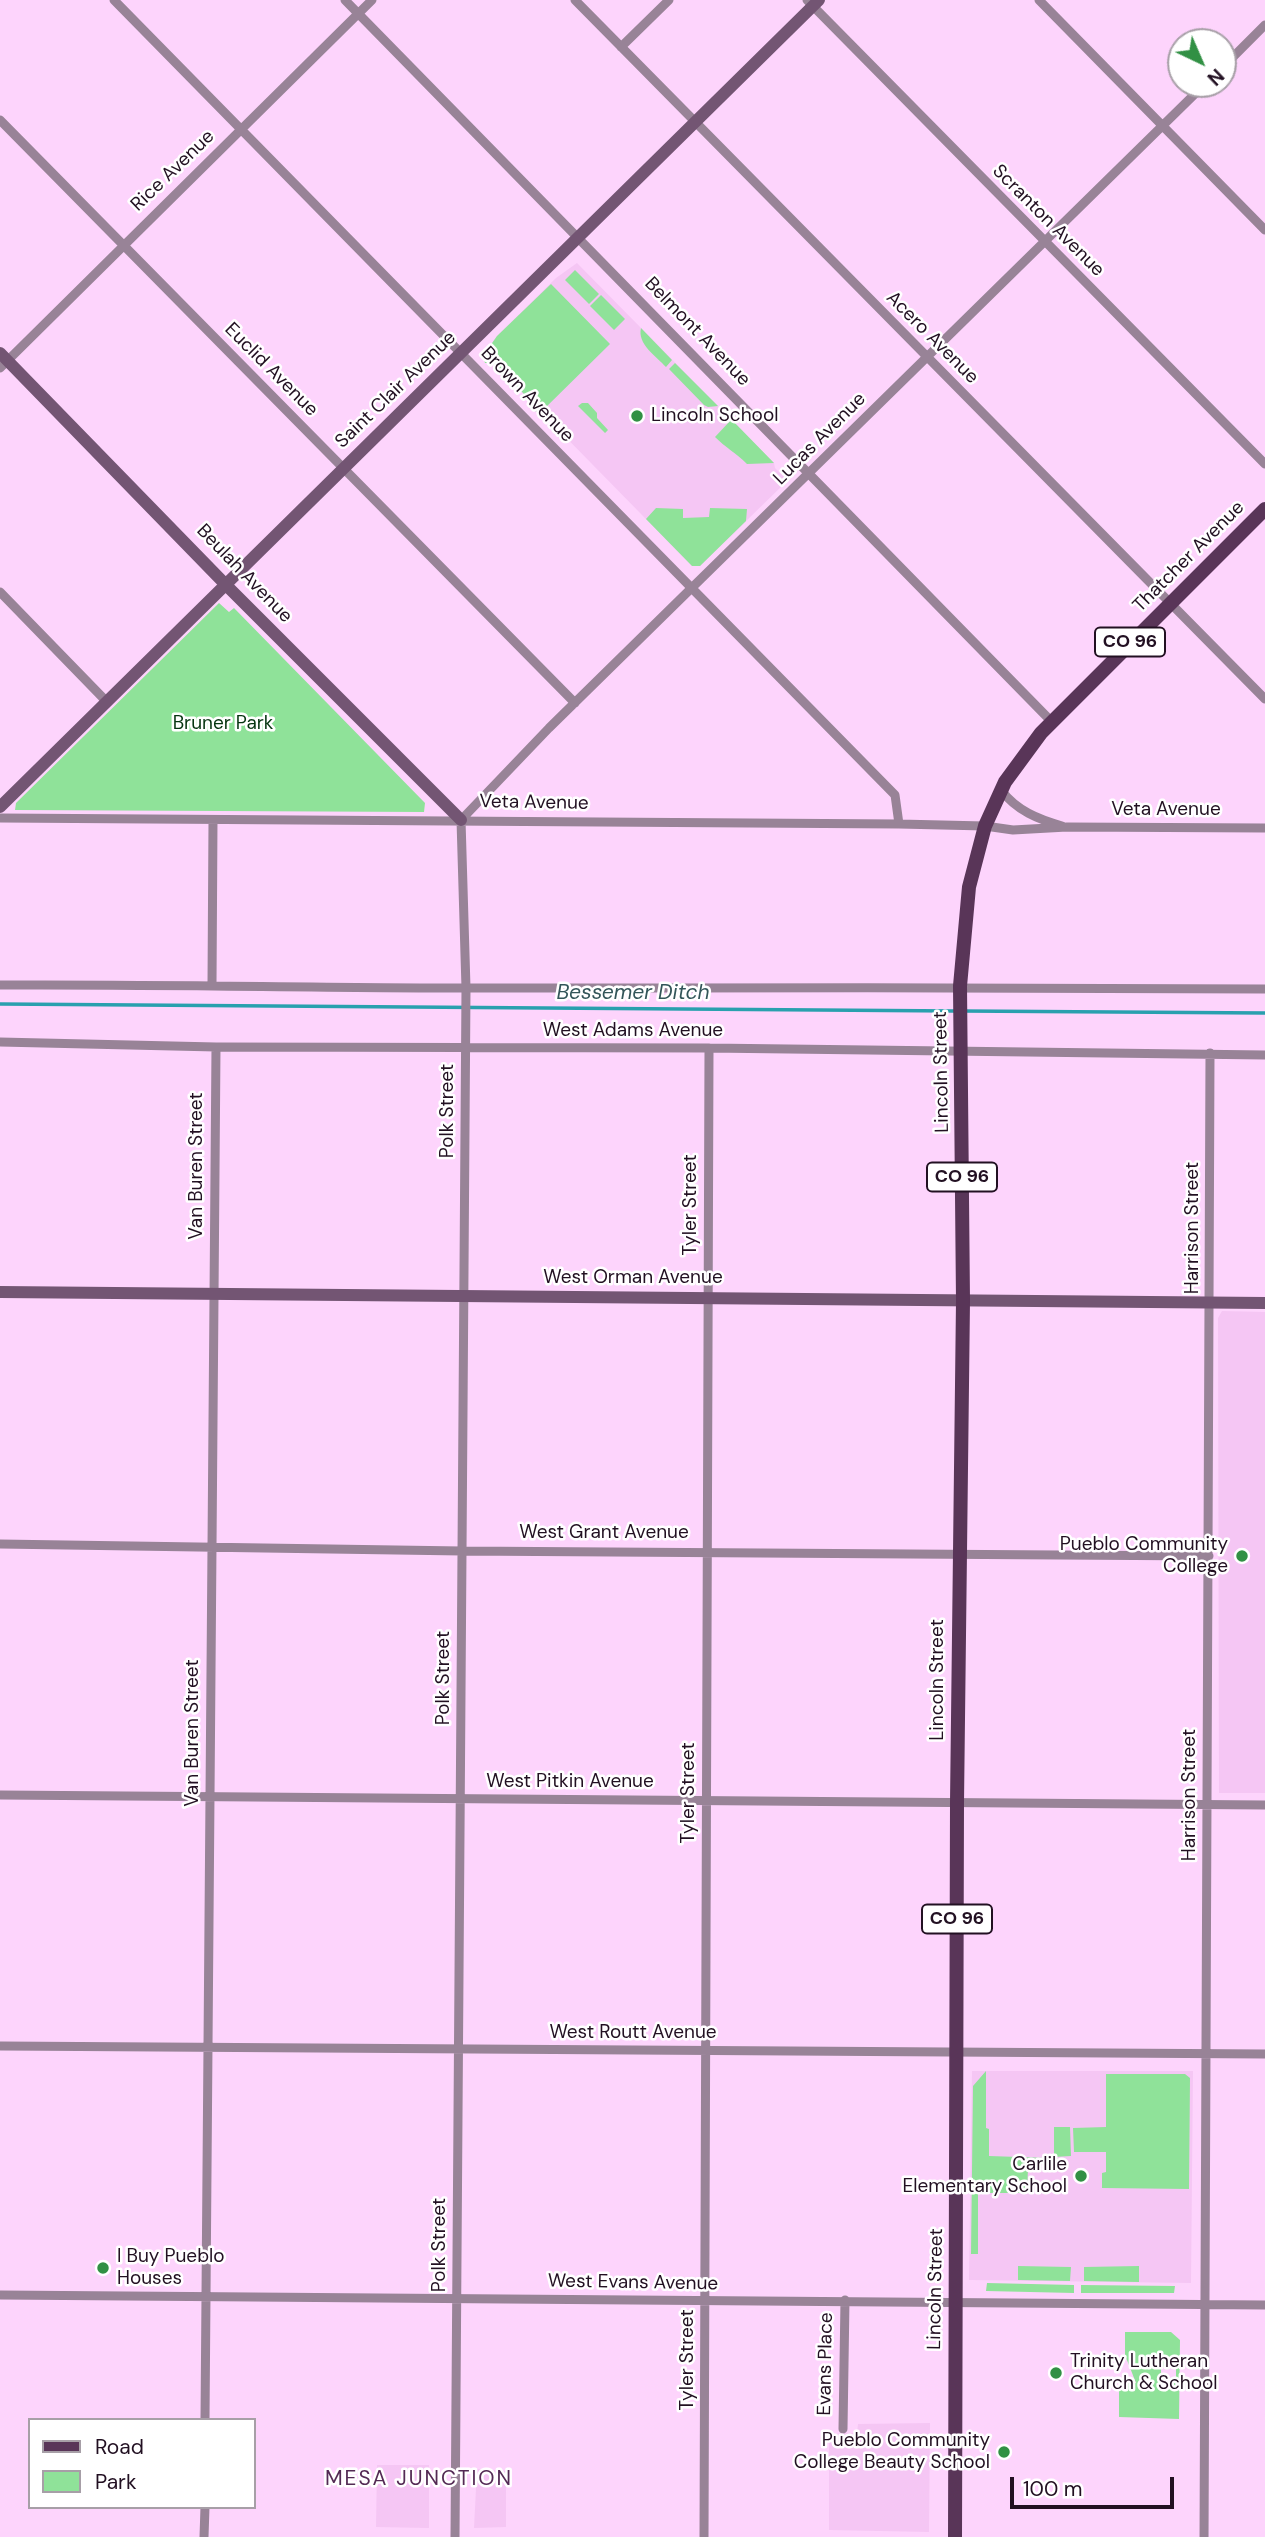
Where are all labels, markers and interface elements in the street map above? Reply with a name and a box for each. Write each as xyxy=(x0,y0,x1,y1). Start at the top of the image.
north arrow xyxy=(1167,28,1237,98)
text: N xyxy=(1202,63,1229,91)
street label: Rice Avenue xyxy=(127,126,219,216)
street label: Scranton Avenue xyxy=(987,160,1109,282)
street label: Belmont Avenue xyxy=(639,273,755,391)
street label: Acero Avenue xyxy=(881,287,983,389)
street label: Euclid Avenue xyxy=(220,319,322,421)
street label: Saint Clair Avenue xyxy=(331,327,461,453)
street label: Brown Avenue xyxy=(476,342,578,448)
street label: Lucas Avenue xyxy=(769,388,871,490)
place label: Lincoln School xyxy=(651,405,778,427)
marker: Lincoln School xyxy=(629,408,645,424)
street label: Thatcher Avenue xyxy=(1129,497,1249,617)
street label: Beulah Avenue xyxy=(191,520,297,628)
road number: CO 96 xyxy=(1095,628,1165,656)
park label: Bruner Park xyxy=(173,713,273,735)
street label: Veta Avenue xyxy=(479,791,589,815)
street label: Veta Avenue xyxy=(1111,799,1221,821)
water label: Bessemer Ditch xyxy=(556,980,710,1006)
street label: Lincoln Street xyxy=(930,1011,954,1133)
street label: West Adams Avenue xyxy=(543,1020,723,1042)
street label: Polk Street xyxy=(437,1064,459,1158)
street label: Van Buren Street xyxy=(186,1092,208,1240)
street label: Tyler Street xyxy=(680,1154,702,1256)
road number: CO 96 xyxy=(927,1162,997,1192)
street label: Harrison Street xyxy=(1182,1162,1204,1294)
street label: West Orman Avenue xyxy=(543,1267,723,1289)
street label: West Grant Avenue xyxy=(519,1522,689,1544)
place label: Pueblo Community College xyxy=(1060,1534,1228,1578)
marker: Pueblo Community College xyxy=(1234,1548,1250,1564)
street label: Lincoln Street xyxy=(927,1619,949,1741)
street label: Polk Street xyxy=(433,1631,455,1725)
street label: Van Buren Street xyxy=(182,1659,204,1807)
street label: Harrison Street xyxy=(1179,1729,1201,1861)
street label: Tyler Street xyxy=(678,1742,700,1844)
street label: West Pitkin Avenue xyxy=(486,1771,654,1793)
road number: CO 96 xyxy=(922,1905,992,1934)
street label: West Routt Avenue xyxy=(549,2022,717,2044)
place label: Carlile Elementary School xyxy=(903,2154,1067,2198)
marker: Carlile Elementary School xyxy=(1073,2168,1089,2184)
street label: Polk Street xyxy=(429,2198,451,2292)
street label: Lincoln Street xyxy=(924,2228,948,2350)
place label: I Buy Pueblo Houses xyxy=(117,2246,225,2290)
marker: I Buy Pueblo Houses xyxy=(95,2260,111,2276)
street label: West Evans Avenue xyxy=(548,2270,718,2296)
street label: Tyler Street xyxy=(677,2309,699,2411)
street label: Evans Place xyxy=(814,2312,838,2416)
place label: Trinity Lutheran Church & School xyxy=(1070,2351,1218,2395)
marker: Trinity Lutheran Church & School xyxy=(1048,2365,1064,2381)
legend xyxy=(28,2418,256,2509)
place label: Pueblo Community College Beauty School xyxy=(794,2430,990,2474)
text: Road xyxy=(95,2433,144,2461)
marker: Pueblo Community College Beauty School xyxy=(996,2444,1012,2460)
scale bar xyxy=(1013,2464,1178,2508)
district label: MESA JUNCTION xyxy=(327,2466,511,2492)
text: Park xyxy=(95,2468,136,2496)
text: 100 m xyxy=(1023,2475,1083,2503)

